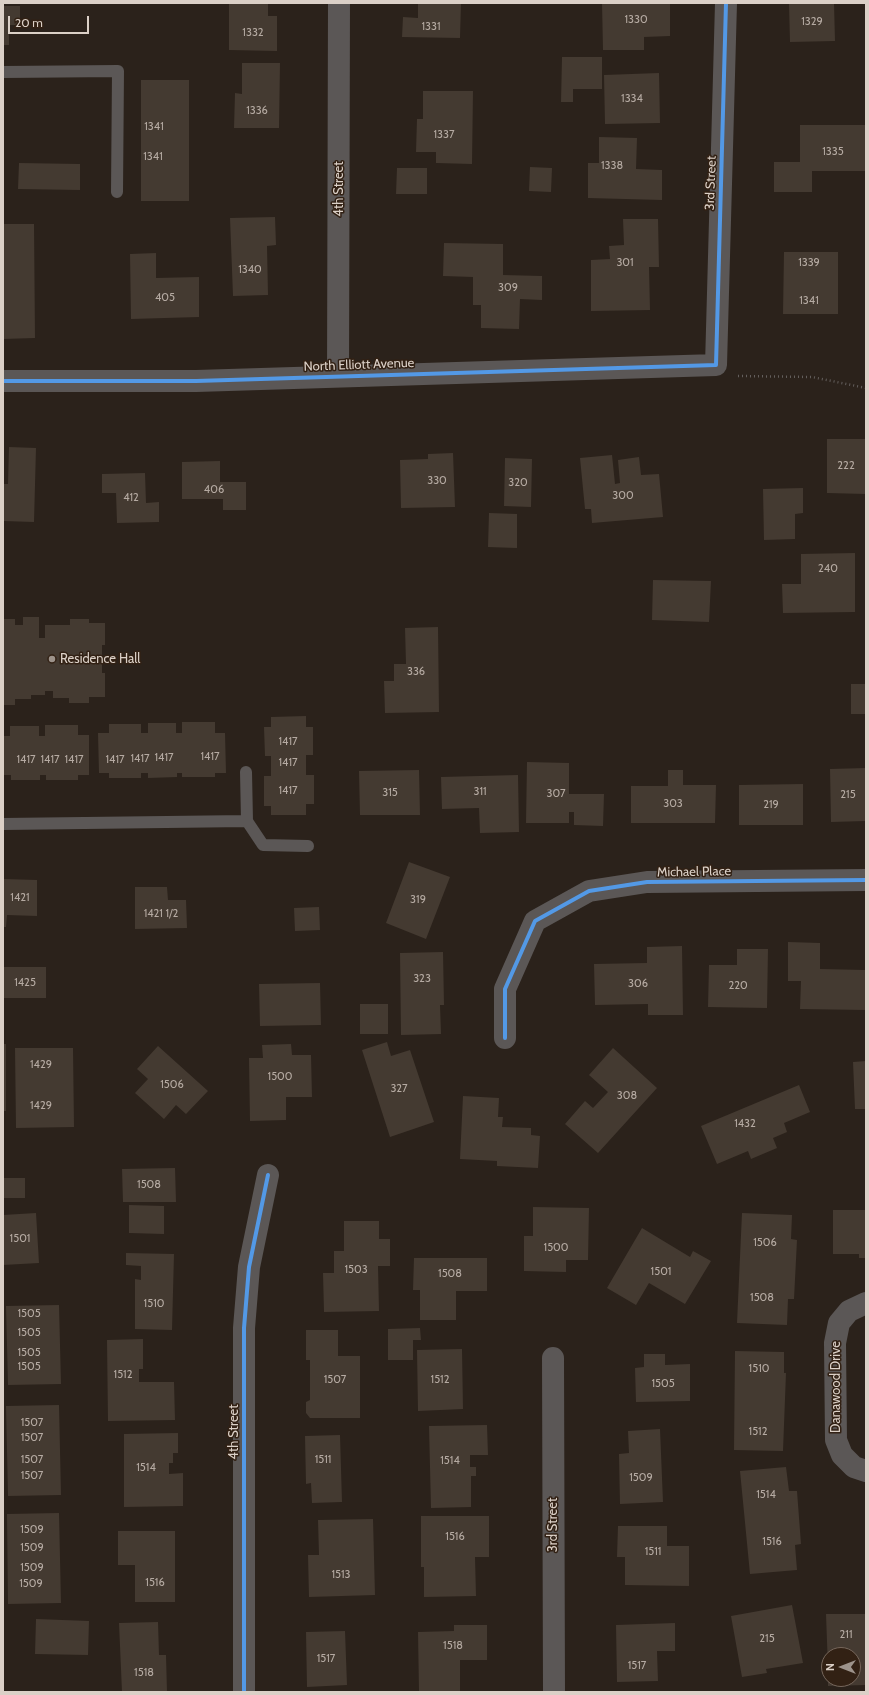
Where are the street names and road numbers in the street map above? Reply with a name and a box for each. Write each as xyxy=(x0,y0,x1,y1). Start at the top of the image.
street label: 3rd Street xyxy=(702,155,720,211)
street label: 4th Street xyxy=(331,161,347,217)
street label: North Elliott Avenue xyxy=(303,355,415,375)
street label: Michael Place xyxy=(657,864,731,880)
street label: Danawood Drive xyxy=(828,1341,844,1433)
street label: 4th Street xyxy=(226,1404,242,1460)
street label: 3rd Street xyxy=(545,1498,561,1552)

